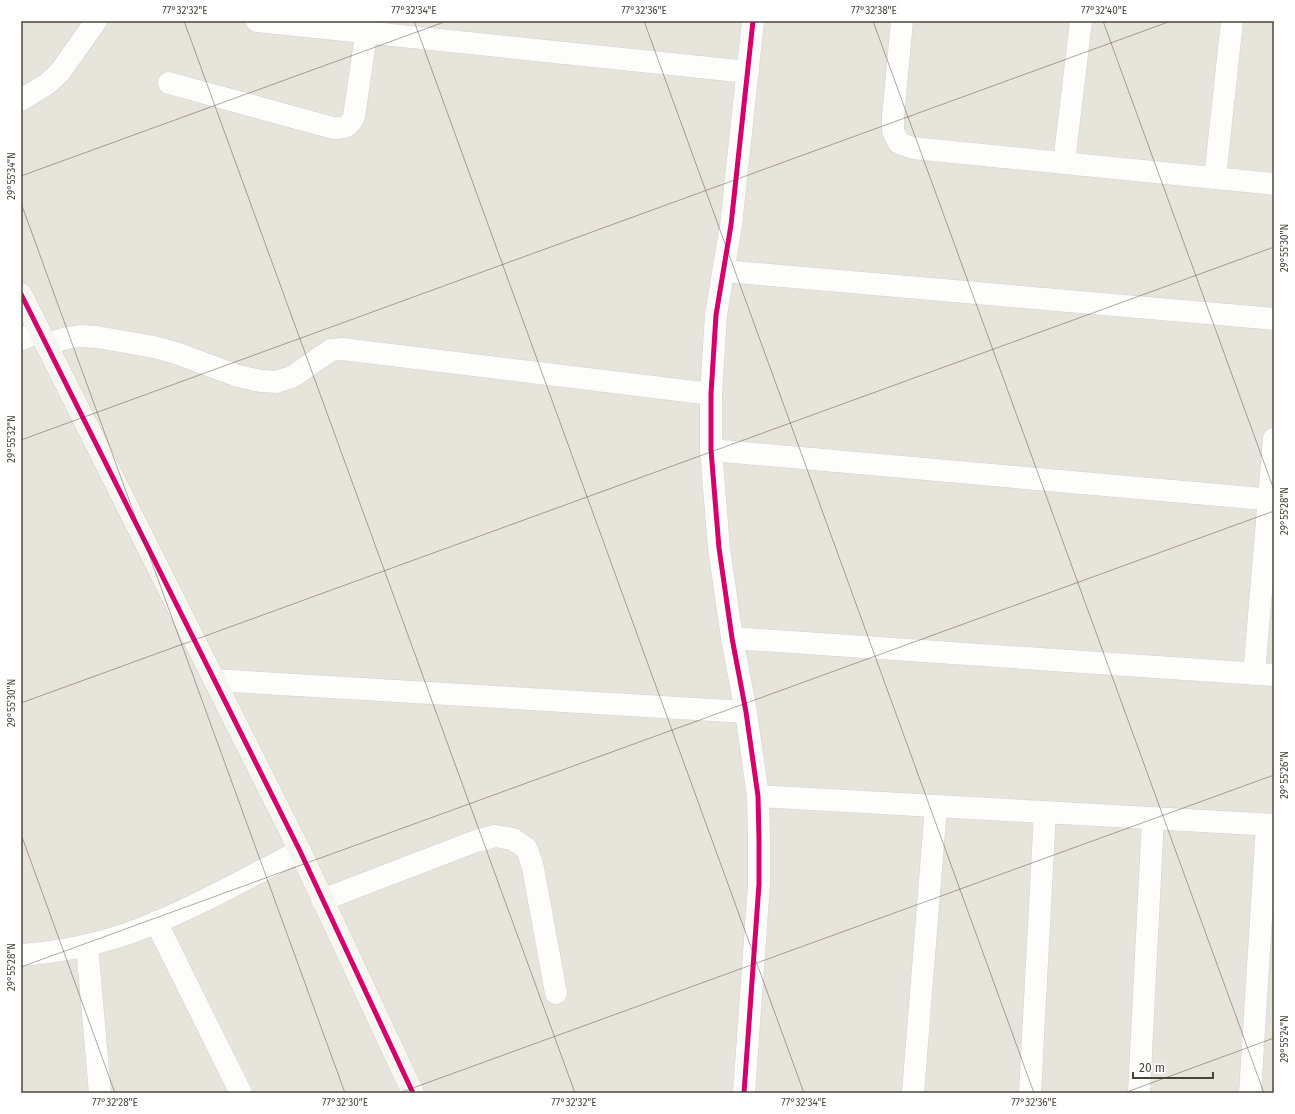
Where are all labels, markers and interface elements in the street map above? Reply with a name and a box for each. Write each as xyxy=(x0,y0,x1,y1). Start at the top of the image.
text: 77°32'32"E xyxy=(162,5,208,17)
text: 77°32'34"E xyxy=(391,5,437,17)
text: 77°32'36"E xyxy=(621,5,667,17)
text: 77°32'38"E xyxy=(851,5,897,17)
text: 77°32'40"E xyxy=(1081,5,1127,17)
text: 29°55'34"N xyxy=(6,152,18,200)
text: 29°55'30"N xyxy=(1279,224,1291,272)
text: 29°55'32"N xyxy=(6,415,18,463)
text: 29°55'28"N xyxy=(1279,487,1291,535)
text: 29°55'30"N xyxy=(6,679,18,727)
text: 29°55'26"N xyxy=(1279,751,1291,799)
text: 29°55'28"N xyxy=(6,943,18,991)
text: 29°55'24"N xyxy=(1279,1015,1291,1063)
scale bar xyxy=(1133,1054,1213,1080)
text: 20 m xyxy=(1139,1061,1165,1075)
text: 77°32'28"E xyxy=(92,1097,138,1109)
text: 77°32'30"E xyxy=(322,1097,368,1109)
text: 77°32'32"E xyxy=(551,1097,597,1109)
text: 77°32'34"E xyxy=(781,1097,827,1109)
text: 77°32'36"E xyxy=(1011,1097,1057,1109)

